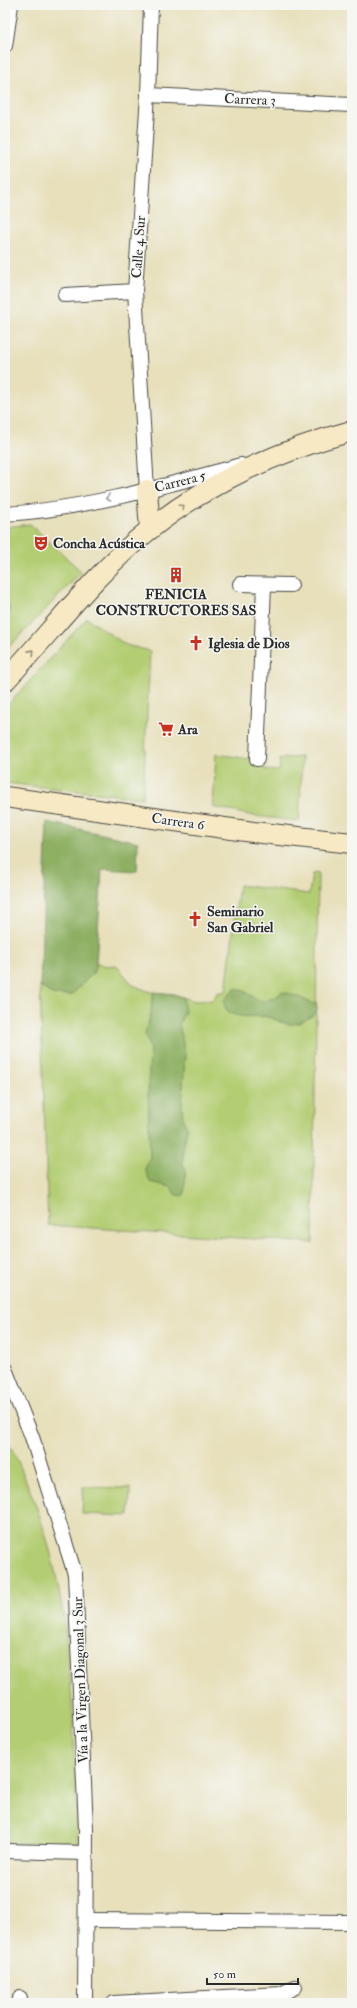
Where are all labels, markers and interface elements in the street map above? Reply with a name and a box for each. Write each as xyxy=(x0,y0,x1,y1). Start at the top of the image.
street label: Carrera 3 xyxy=(224,90,276,109)
street label: Calle 4 Sur xyxy=(128,214,149,279)
street label: Carrera 5 xyxy=(153,467,208,496)
one-way arrow xyxy=(105,493,112,502)
one-way arrow xyxy=(177,505,184,512)
theatre icon: Concha Acústica xyxy=(32,534,50,552)
place label: Concha Acústica xyxy=(53,535,146,552)
building icon: FENICIA CONSTRUCTORES SAS xyxy=(167,566,185,584)
place label: FENICIA CONSTRUCTORES SAS xyxy=(96,586,257,619)
church icon: Iglesia de Dios xyxy=(187,634,205,652)
place label: Iglesia de Dios xyxy=(208,635,290,653)
one-way arrow xyxy=(27,649,34,657)
supermarket icon: Ara xyxy=(157,720,175,738)
place label: Ara xyxy=(177,721,199,738)
street label: Carrera 6 xyxy=(150,809,206,834)
place label: Seminario San Gabriel xyxy=(207,903,274,936)
church icon: Seminario San Gabriel xyxy=(186,910,204,928)
street label: Vía a la Virgen Diagonal 3 Sur xyxy=(69,1596,92,1763)
scale bar xyxy=(207,1960,298,1986)
text: 50 m xyxy=(213,1967,237,1982)

